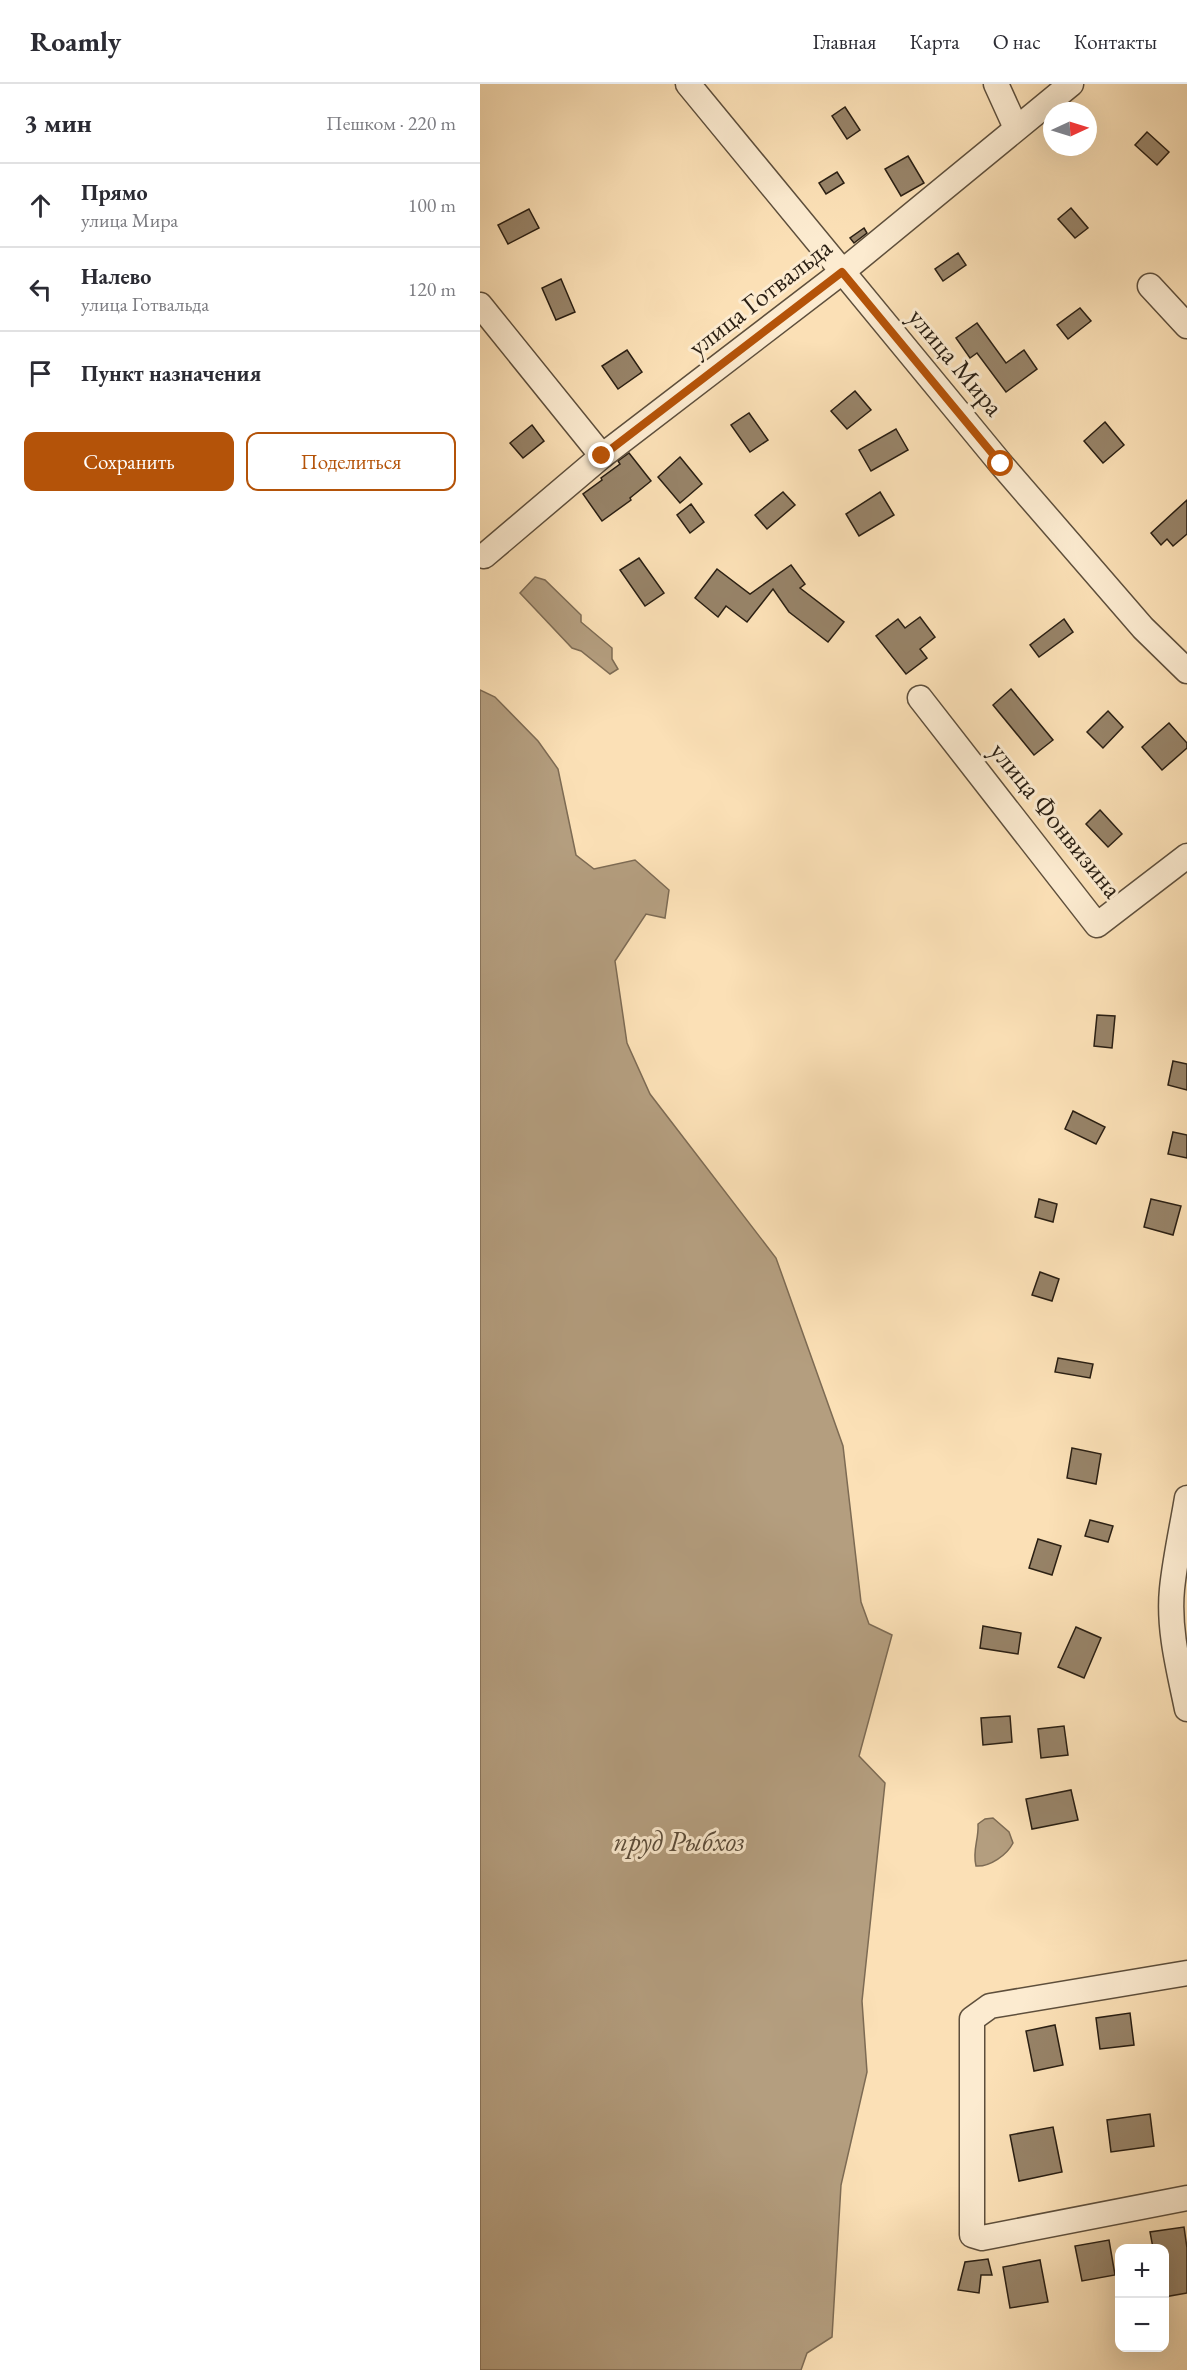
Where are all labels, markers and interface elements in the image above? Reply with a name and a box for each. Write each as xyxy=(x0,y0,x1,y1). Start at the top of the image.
text: Roamly xyxy=(30,23,121,59)
text: Главная xyxy=(812,28,876,55)
text: Карта xyxy=(909,28,960,55)
text: О нас xyxy=(993,28,1041,55)
text: Контакты xyxy=(1074,28,1157,55)
north arrow xyxy=(1043,102,1097,156)
text: 3 мин xyxy=(24,106,92,140)
text: Пешком · 220 m xyxy=(326,110,456,136)
text: Прямо xyxy=(81,178,148,207)
icon: ahead xyxy=(24,189,57,222)
text: 100 m xyxy=(408,192,456,218)
text: улица Мира xyxy=(81,207,178,233)
street label: улица Готвальда xyxy=(681,229,839,364)
text: Налево xyxy=(81,262,151,291)
icon: left xyxy=(24,273,57,306)
text: 120 m xyxy=(408,276,456,302)
text: улица Готвальда xyxy=(81,291,209,317)
street label: улица Мира xyxy=(901,300,1012,423)
icon: arrive xyxy=(24,357,57,390)
text: Пункт назначения xyxy=(81,359,261,388)
button: Сохранить xyxy=(24,432,234,491)
button: Поделиться xyxy=(246,432,456,491)
route end xyxy=(588,442,614,468)
route start xyxy=(987,450,1013,476)
street label: улица Фонвизина xyxy=(983,734,1130,905)
water label: пруд Рыбхоз xyxy=(613,1823,745,1859)
map controls xyxy=(1115,2244,1169,2352)
button: + xyxy=(1115,2244,1169,2298)
button: − xyxy=(1115,2298,1169,2352)

